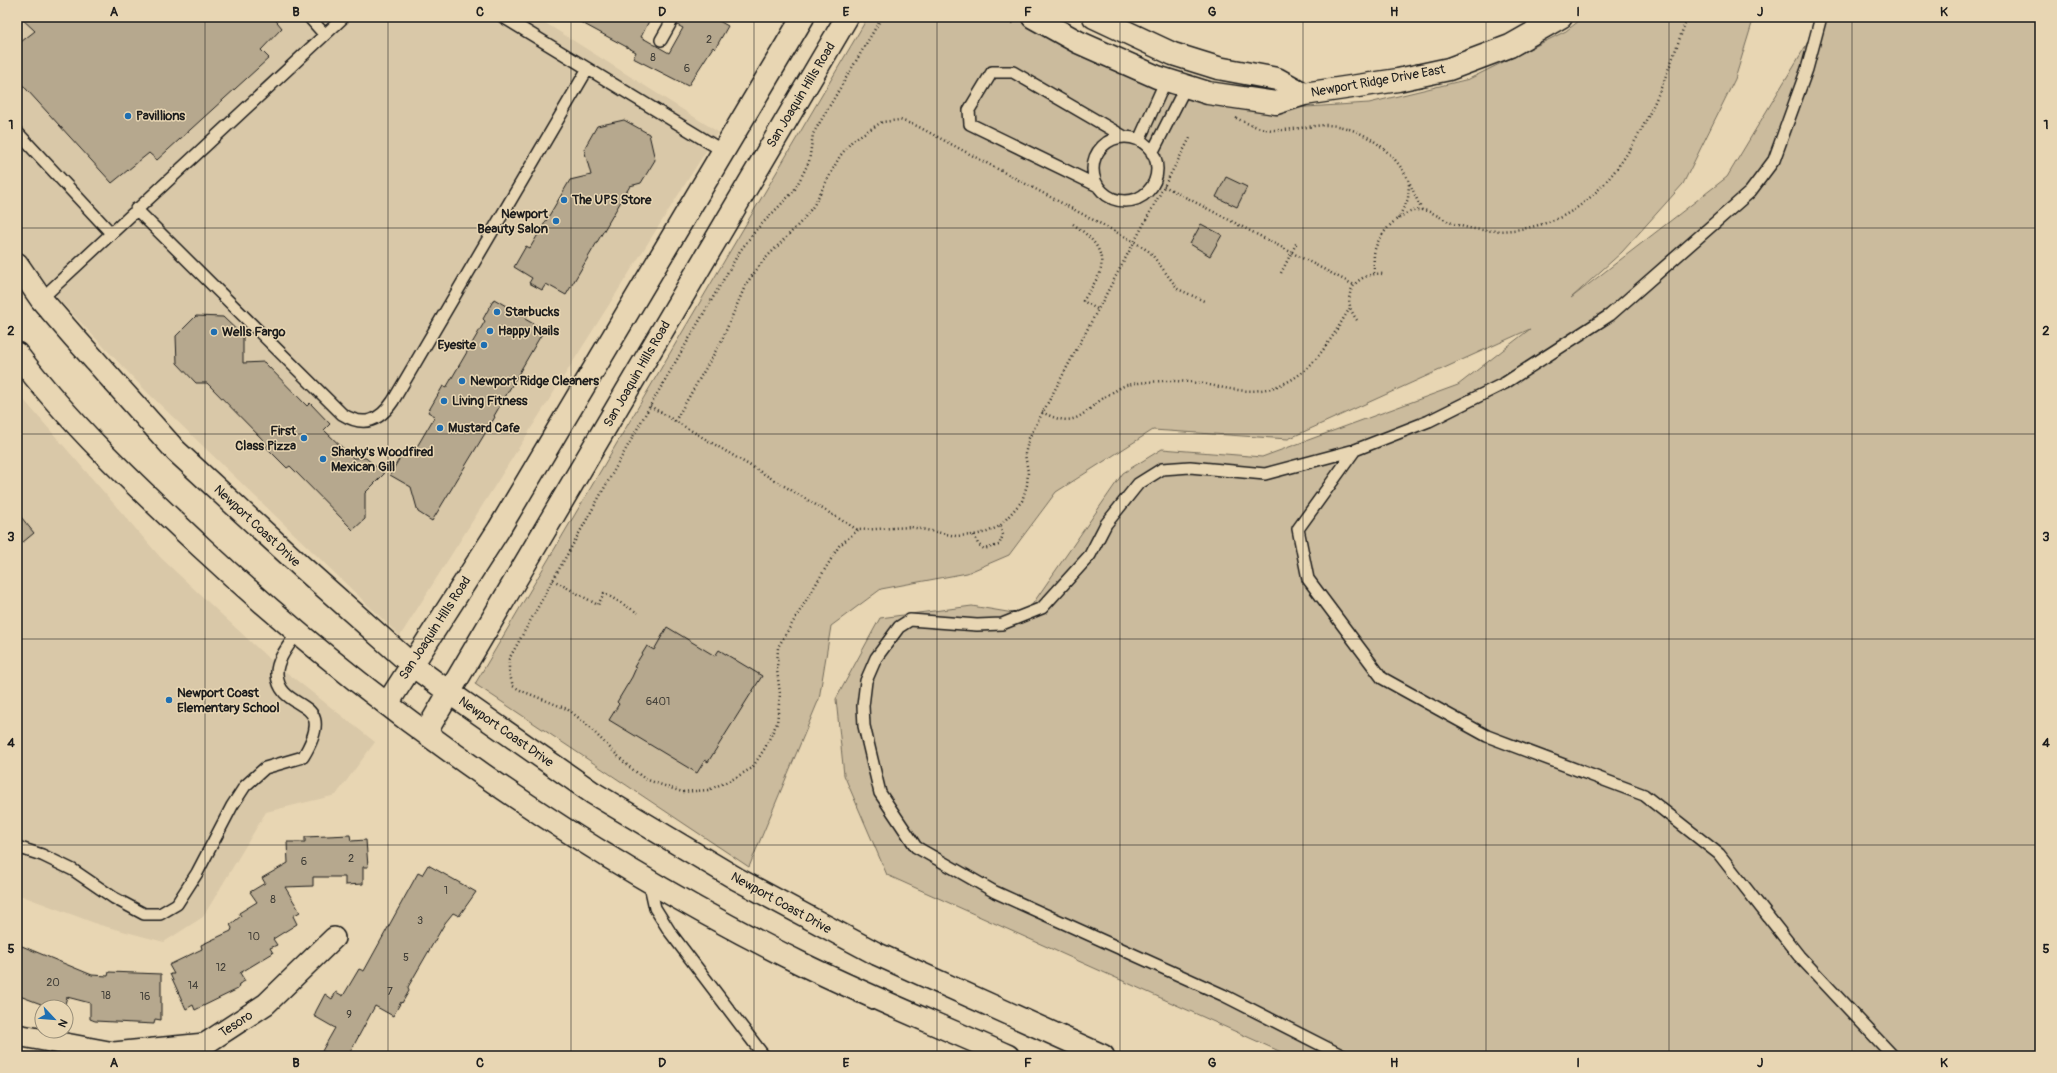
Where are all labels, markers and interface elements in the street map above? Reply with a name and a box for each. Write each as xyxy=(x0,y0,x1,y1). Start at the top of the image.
text: A xyxy=(110,4,119,20)
text: B xyxy=(292,4,300,20)
text: C xyxy=(476,4,484,20)
text: D xyxy=(658,4,666,20)
text: E xyxy=(843,4,850,20)
text: F xyxy=(1024,4,1032,20)
text: G xyxy=(1208,4,1217,20)
text: H xyxy=(1390,4,1398,20)
text: I xyxy=(1576,4,1580,20)
text: J xyxy=(1757,4,1763,20)
text: K xyxy=(1940,4,1948,20)
house number: 2 xyxy=(706,33,712,46)
street label: San Joaquin Hills Road xyxy=(763,39,839,151)
house number: 8 xyxy=(650,51,656,64)
street label: Newport Ridge Drive East xyxy=(1310,61,1447,101)
house number: 6 xyxy=(684,62,690,75)
place label: Pavillions xyxy=(136,108,185,124)
marker: Pavillions xyxy=(123,111,133,121)
text: 1 xyxy=(8,117,14,133)
text: 1 xyxy=(2043,117,2049,133)
place label: The UPS Store xyxy=(571,192,652,208)
marker: The UPS Store xyxy=(559,195,569,205)
place label: Newport Beauty Salon xyxy=(477,206,549,237)
marker: Newport Beauty Salon xyxy=(551,216,561,226)
place label: Starbucks xyxy=(505,304,559,320)
marker: Starbucks xyxy=(492,307,502,317)
street label: San Joaquin Hills Road xyxy=(600,318,674,430)
text: 2 xyxy=(7,323,15,339)
place label: Happy Nails xyxy=(498,323,559,339)
text: 2 xyxy=(2042,323,2050,339)
place label: Wells Fargo xyxy=(222,324,286,340)
marker: Happy Nails xyxy=(485,326,495,336)
marker: Wells Fargo xyxy=(209,327,219,337)
place label: Eyesite xyxy=(438,337,477,353)
marker: Eyesite xyxy=(479,340,489,350)
place label: Newport Ridge Cleaners xyxy=(470,373,599,389)
marker: Newport Ridge Cleaners xyxy=(457,376,467,386)
place label: Living Fitness xyxy=(452,393,528,409)
marker: Living Fitness xyxy=(439,396,449,406)
place label: Mustard Cafe xyxy=(448,420,520,436)
place label: First Class Pizza xyxy=(235,423,297,454)
marker: Mustard Cafe xyxy=(435,423,445,433)
marker: First Class Pizza xyxy=(299,433,309,443)
place label: Sharky's Woodfired Mexican Gill xyxy=(331,444,433,475)
marker: Sharky's Woodfired Mexican Gill xyxy=(318,454,328,464)
street label: Newport Coast Drive xyxy=(210,482,304,571)
text: 3 xyxy=(7,529,15,545)
text: 3 xyxy=(2042,529,2050,545)
street label: San Joaquin Hills Road xyxy=(396,573,474,683)
place label: Newport Coast Elementary School xyxy=(177,685,280,716)
street label: Newport Coast Drive xyxy=(455,693,557,771)
marker: Newport Coast Elementary School xyxy=(164,695,174,705)
house number: 6401 xyxy=(646,695,670,708)
text: 4 xyxy=(7,735,15,751)
text: 4 xyxy=(2042,735,2050,751)
house number: 2 xyxy=(348,852,354,865)
house number: 6 xyxy=(301,855,307,868)
street label: Newport Coast Drive xyxy=(728,869,835,938)
house number: 1 xyxy=(444,884,448,897)
house number: 8 xyxy=(270,893,276,906)
house number: 3 xyxy=(417,914,423,927)
house number: 10 xyxy=(248,930,260,943)
text: 5 xyxy=(7,941,15,957)
text: 5 xyxy=(2042,941,2050,957)
house number: 5 xyxy=(403,951,409,964)
house number: 12 xyxy=(216,961,226,974)
house number: 20 xyxy=(46,976,60,989)
house number: 14 xyxy=(188,979,199,992)
house number: 7 xyxy=(387,985,393,998)
house number: 18 xyxy=(101,989,111,1002)
house number: 16 xyxy=(140,990,150,1003)
north arrow xyxy=(34,999,74,1039)
street label: Tesoro xyxy=(216,1007,256,1041)
house number: 9 xyxy=(346,1008,352,1021)
text: N xyxy=(55,1017,70,1030)
text: A xyxy=(110,1055,119,1071)
text: B xyxy=(292,1055,300,1071)
text: C xyxy=(476,1055,484,1071)
text: D xyxy=(658,1055,666,1071)
text: E xyxy=(843,1055,850,1071)
text: F xyxy=(1024,1055,1032,1071)
text: G xyxy=(1208,1055,1217,1071)
text: H xyxy=(1390,1055,1398,1071)
text: I xyxy=(1576,1055,1580,1071)
text: J xyxy=(1757,1055,1763,1071)
text: K xyxy=(1940,1055,1948,1071)

